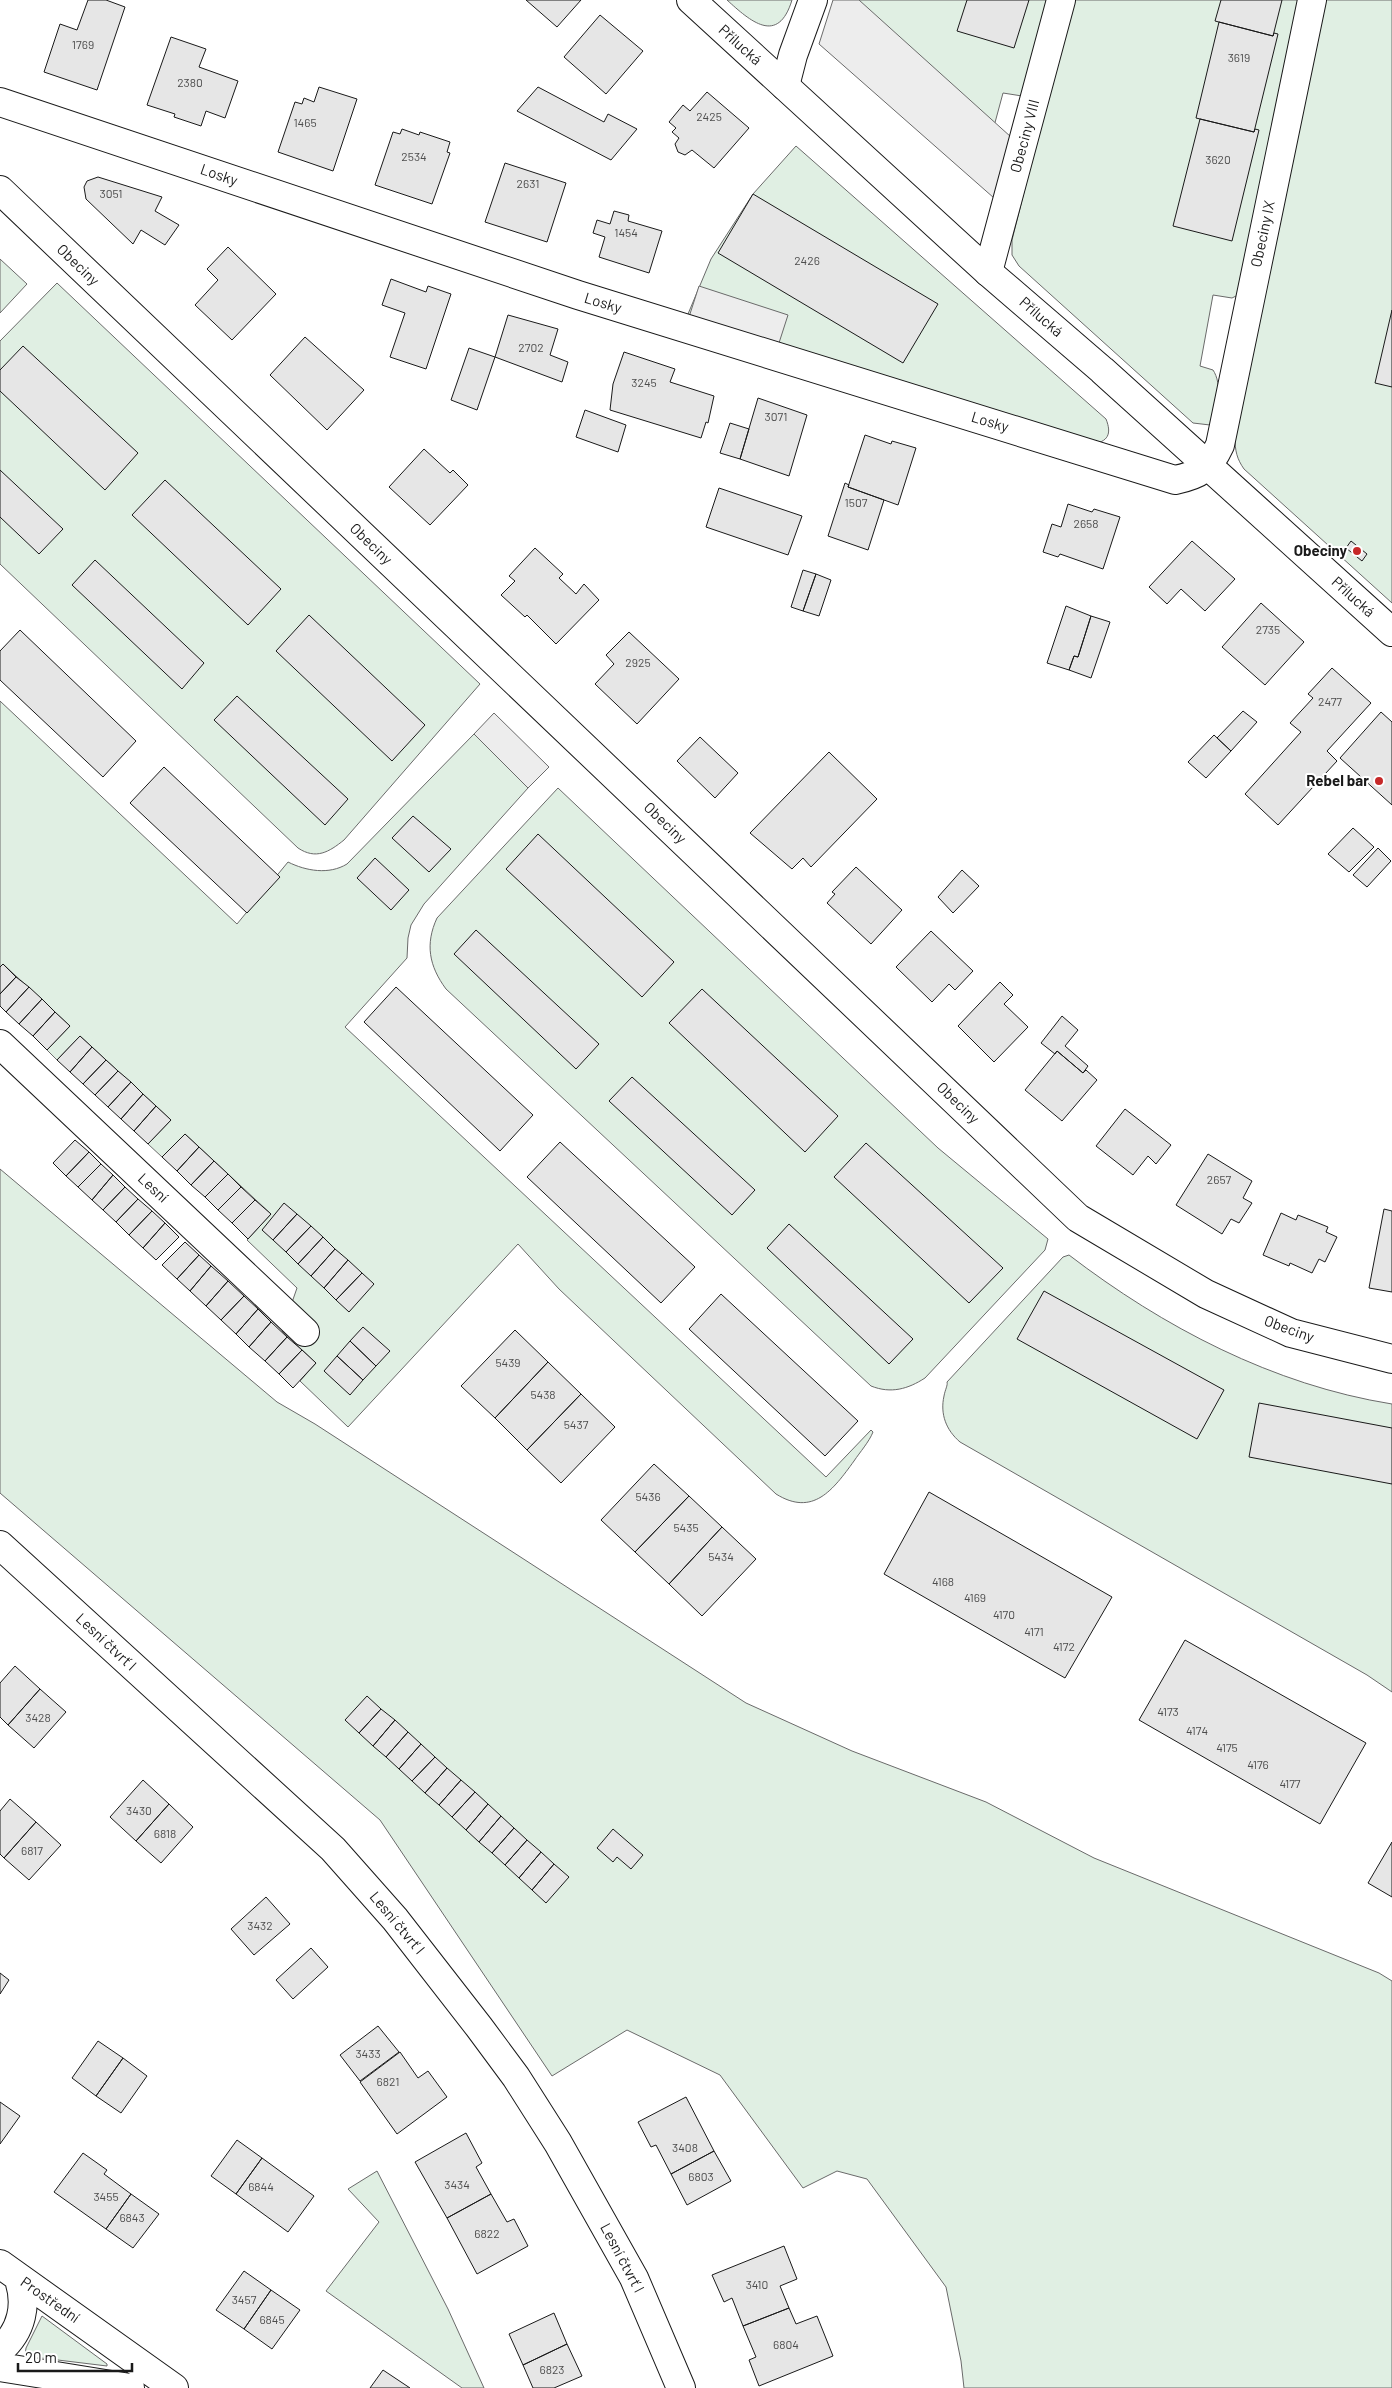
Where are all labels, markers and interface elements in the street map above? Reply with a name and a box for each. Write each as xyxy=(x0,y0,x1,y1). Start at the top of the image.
street label: Přílucká xyxy=(715,20,766,68)
house number: 1769 xyxy=(72,37,94,51)
house number: 3619 xyxy=(1228,50,1250,64)
house number: 2380 xyxy=(177,75,203,89)
street label: Obeciny VIII xyxy=(1006,97,1042,174)
house number: 2425 xyxy=(696,109,722,123)
house number: 1465 xyxy=(293,115,317,129)
house number: 2534 xyxy=(401,149,427,163)
house number: 3620 xyxy=(1205,152,1231,166)
street label: Losky xyxy=(198,159,240,189)
house number: 2631 xyxy=(517,176,539,190)
house number: 3051 xyxy=(100,186,123,200)
street label: Obeciny IX xyxy=(1246,199,1278,269)
house number: 1454 xyxy=(614,225,638,239)
street label: Obeciny xyxy=(54,240,104,289)
house number: 2426 xyxy=(794,253,820,267)
street label: Losky xyxy=(582,288,624,316)
street label: Přílucká xyxy=(1016,292,1067,340)
house number: 2702 xyxy=(518,340,544,354)
house number: 3245 xyxy=(631,375,657,389)
street label: Losky xyxy=(969,407,1011,435)
house number: 3071 xyxy=(765,409,787,423)
house number: 1507 xyxy=(845,495,868,509)
house number: 2658 xyxy=(1073,516,1099,530)
street label: Obeciny xyxy=(347,519,397,568)
place label: Obeciny xyxy=(1294,541,1347,559)
marker: Obeciny xyxy=(1351,545,1363,557)
street label: Přílucká xyxy=(1328,572,1379,620)
house number: 2735 xyxy=(1256,622,1280,636)
house number: 2925 xyxy=(625,655,651,669)
house number: 2477 xyxy=(1318,694,1342,708)
place label: Rebel bar xyxy=(1306,771,1369,789)
marker: Rebel bar xyxy=(1373,775,1385,787)
street label: Obeciny xyxy=(641,798,691,847)
street label: Obeciny xyxy=(934,1078,984,1127)
street label: Lesní xyxy=(135,1169,173,1206)
house number: 2657 xyxy=(1207,1172,1232,1186)
street label: Obeciny xyxy=(1262,1311,1317,1345)
house number: 5439 xyxy=(495,1355,521,1369)
house number: 5438 xyxy=(530,1387,556,1401)
house number: 5437 xyxy=(564,1417,589,1431)
house number: 5436 xyxy=(635,1489,661,1503)
house number: 5435 xyxy=(673,1520,699,1534)
house number: 5434 xyxy=(708,1549,734,1563)
house number: 4168 xyxy=(932,1574,954,1588)
house number: 4169 xyxy=(964,1590,986,1604)
house number: 4170 xyxy=(993,1607,1015,1621)
street label: Lesní čtvrť I xyxy=(73,1609,141,1674)
house number: 4171 xyxy=(1024,1624,1044,1638)
house number: 4172 xyxy=(1053,1639,1075,1653)
house number: 4173 xyxy=(1157,1704,1179,1718)
house number: 3428 xyxy=(25,1710,51,1724)
house number: 4174 xyxy=(1186,1723,1208,1737)
house number: 4175 xyxy=(1216,1740,1238,1754)
house number: 4176 xyxy=(1247,1757,1269,1771)
house number: 4177 xyxy=(1279,1776,1301,1790)
house number: 3430 xyxy=(126,1803,152,1817)
house number: 6818 xyxy=(154,1826,176,1840)
house number: 6817 xyxy=(21,1843,43,1857)
street label: Lesní čtvrť I xyxy=(366,1887,429,1957)
house number: 3432 xyxy=(247,1918,273,1932)
house number: 3433 xyxy=(355,2046,381,2060)
house number: 6821 xyxy=(377,2074,399,2088)
house number: 3408 xyxy=(672,2140,698,2154)
house number: 6803 xyxy=(688,2169,714,2183)
house number: 3434 xyxy=(444,2177,470,2191)
house number: 6844 xyxy=(248,2179,274,2193)
house number: 3455 xyxy=(93,2189,119,2203)
house number: 6843 xyxy=(119,2210,145,2224)
street label: Lesní čtvrť I xyxy=(597,2220,649,2295)
house number: 6822 xyxy=(474,2226,500,2240)
street label: Prostřední xyxy=(18,2272,84,2326)
house number: 3410 xyxy=(746,2277,768,2291)
house number: 3457 xyxy=(232,2292,257,2306)
house number: 6845 xyxy=(259,2312,285,2326)
house number: 6804 xyxy=(773,2337,799,2351)
scale bar xyxy=(18,2340,131,2372)
text: 20 m xyxy=(25,2348,57,2366)
house number: 6823 xyxy=(540,2362,564,2376)

